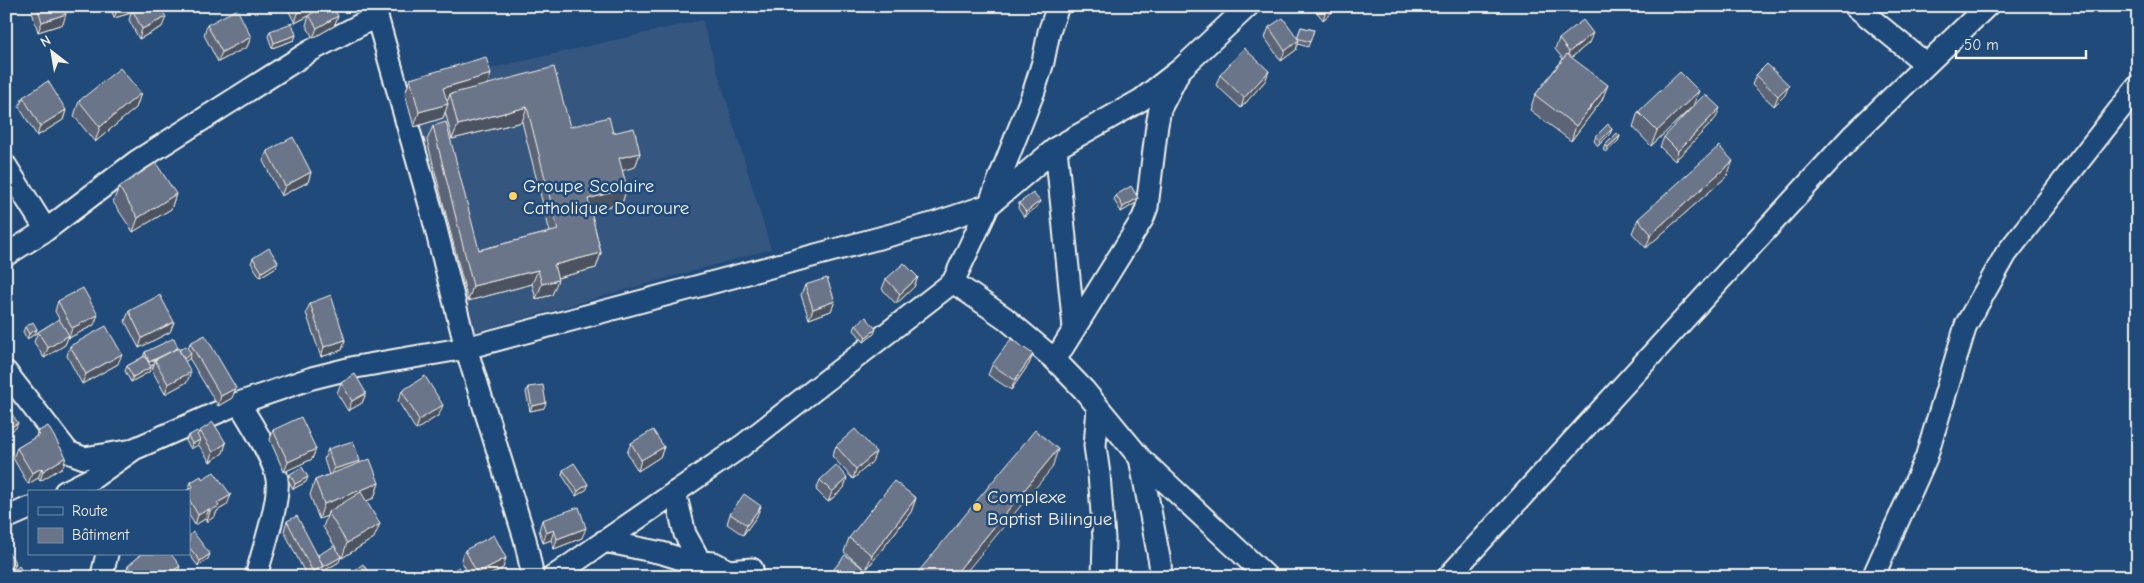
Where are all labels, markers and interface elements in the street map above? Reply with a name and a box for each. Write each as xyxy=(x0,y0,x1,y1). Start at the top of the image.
north arrow xyxy=(28,28,78,78)
scale bar xyxy=(1956,28,2086,60)
text: N xyxy=(37,32,54,51)
text: 50 m xyxy=(1964,36,1999,54)
place label: Groupe Scolaire Catholique Douroure xyxy=(523,175,689,219)
marker: Groupe Scolaire Catholique Douroure xyxy=(507,190,519,202)
place label: Complexe Baptist Bilingue xyxy=(987,486,1112,530)
legend xyxy=(28,490,190,556)
marker: Complexe Baptist Bilingue xyxy=(971,501,983,513)
text: Route xyxy=(72,502,108,520)
text: Bâtiment xyxy=(72,526,130,544)

